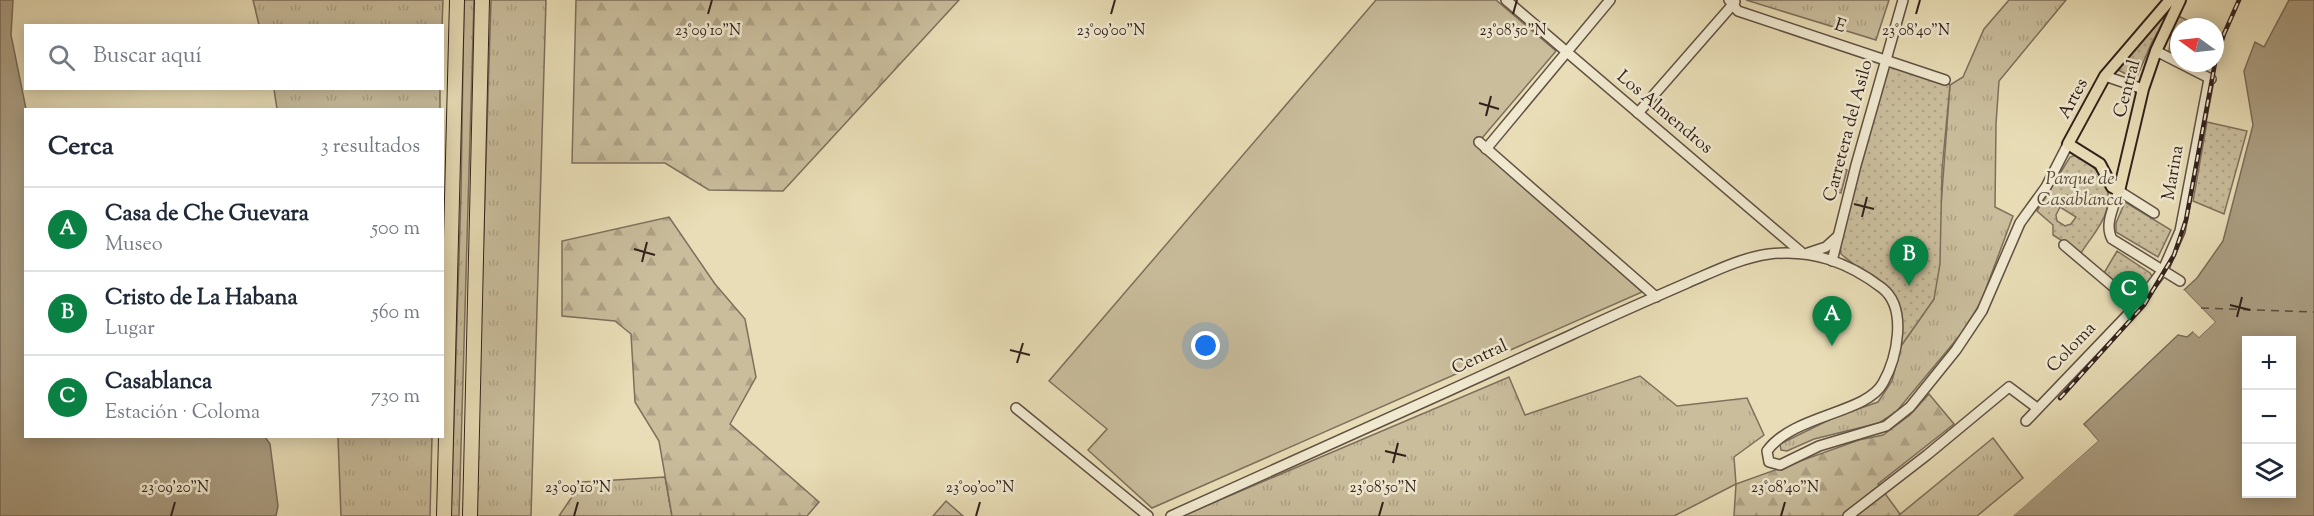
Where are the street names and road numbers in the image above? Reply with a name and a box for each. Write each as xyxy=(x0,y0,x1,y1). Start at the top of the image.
street label: E xyxy=(1831,13,1849,41)
street label: Carretera del Asilo xyxy=(1818,57,1881,205)
street label: Central xyxy=(2108,57,2148,121)
street label: Los Almendros xyxy=(1610,65,1718,161)
street label: Artes xyxy=(2053,74,2095,124)
street label: Marina xyxy=(2156,143,2192,203)
street label: Coloma xyxy=(2041,317,2103,379)
street label: Central xyxy=(1448,334,1512,382)

